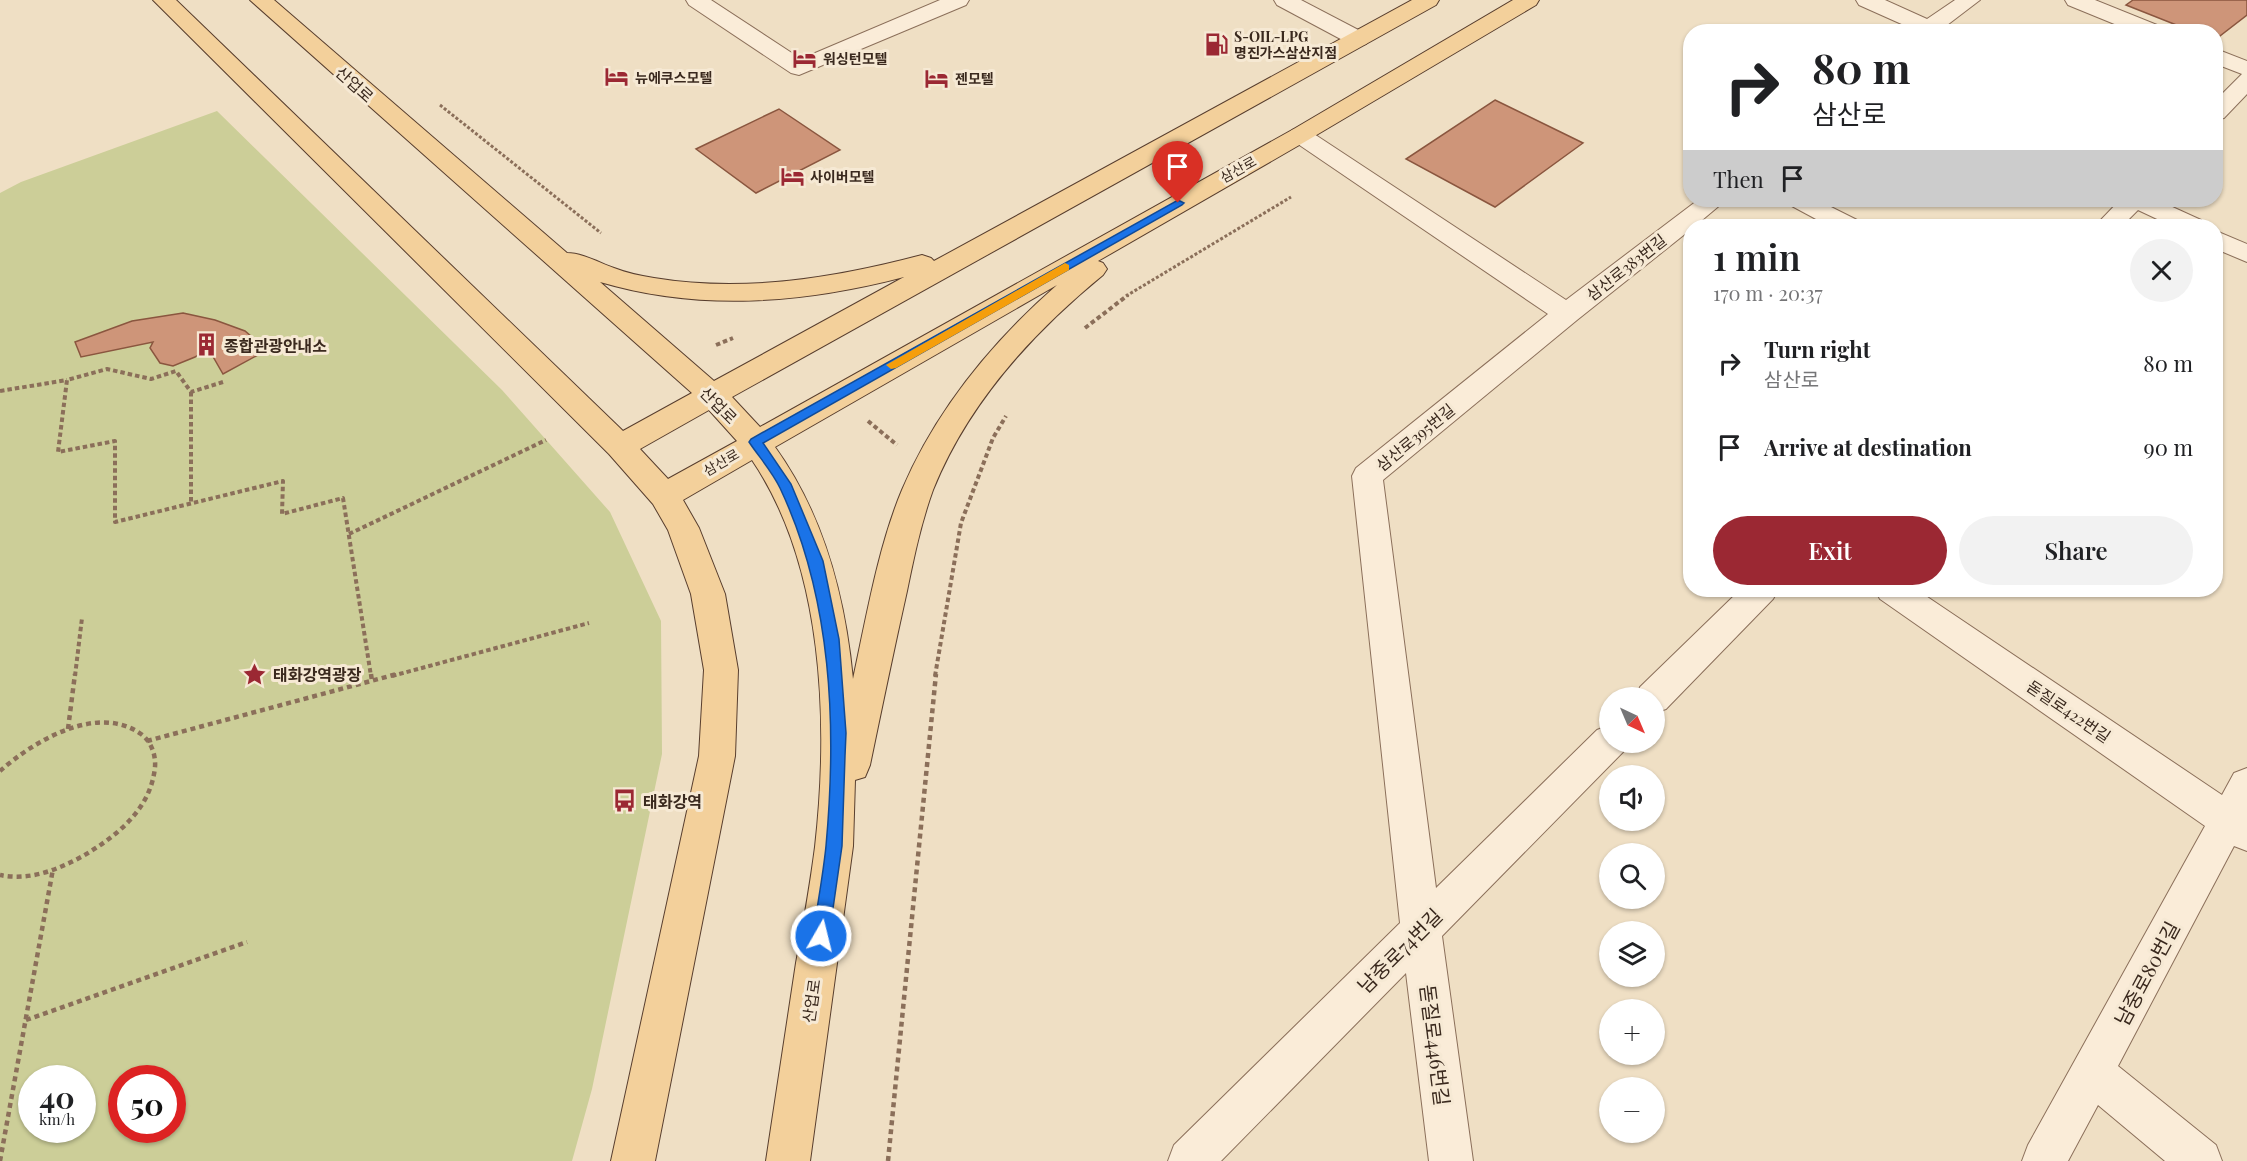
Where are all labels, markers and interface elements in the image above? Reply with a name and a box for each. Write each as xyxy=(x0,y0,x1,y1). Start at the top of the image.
place label: S-OIL-LPG 명진가스삼산지점 xyxy=(1234,27,1337,62)
fuel station icon: S-OIL-LPG 명진가스삼산지점 xyxy=(1203,31,1229,57)
text: 80 m xyxy=(1812,39,1910,95)
hotel icon: 워싱턴모텔 xyxy=(792,45,818,71)
icon: right xyxy=(1713,48,1791,126)
place label: 워싱턴모텔 xyxy=(823,49,888,68)
street label: 산업로 xyxy=(332,61,379,107)
hotel icon: 뉴에쿠스모텔 xyxy=(604,64,630,90)
hotel icon: 젠모텔 xyxy=(924,65,950,91)
place label: 뉴에쿠스모텔 xyxy=(635,68,712,87)
place label: 젠모텔 xyxy=(955,69,994,88)
text: 삼산로 xyxy=(1812,95,1887,131)
pin xyxy=(1152,141,1203,203)
icon: arrive xyxy=(1161,150,1194,183)
street label: 삼산로 xyxy=(1216,151,1260,187)
icon: arrive xyxy=(1776,162,1809,195)
hotel icon: 사이버모텔 xyxy=(779,163,805,189)
text: Then xyxy=(1713,164,1764,194)
place label: 사이버모텔 xyxy=(810,167,875,186)
street label: 삼산로383번길 xyxy=(1582,229,1670,305)
text: 1 min xyxy=(1713,232,1801,280)
button: close xyxy=(2130,239,2193,302)
text: 170 m · 20:37 xyxy=(1713,279,1823,306)
building icon: 종합관광안내소 xyxy=(193,332,219,358)
text: Turn right xyxy=(1764,334,1870,364)
place label: 종합관광안내소 xyxy=(224,335,327,356)
icon: right xyxy=(1713,347,1746,380)
text: 80 m xyxy=(2143,348,2193,378)
text: 삼산로 xyxy=(1764,365,1819,392)
street label: 산업로 xyxy=(696,382,742,428)
street label: 삼산로395번길 xyxy=(1371,399,1459,475)
icon: arrive xyxy=(1713,431,1746,464)
text: Arrive at destination xyxy=(1764,432,1972,462)
text: 90 m xyxy=(2144,432,2193,462)
street label: 삼산로 xyxy=(700,444,743,480)
button: Exit xyxy=(1713,516,1947,585)
button: Share xyxy=(1959,516,2193,585)
place icon: 태화강역광장 xyxy=(242,661,268,687)
place label: 태화강역광장 xyxy=(273,664,362,685)
street label: 돋질로422번길 xyxy=(2023,675,2115,747)
north arrow xyxy=(1599,687,1665,753)
map controls xyxy=(1599,687,1665,1143)
button: sound xyxy=(1599,765,1665,831)
bus stop icon: 태화강역 xyxy=(612,788,638,814)
place label: 태화강역 xyxy=(643,791,702,812)
button: search xyxy=(1599,843,1665,909)
street label: 남중로74번길 xyxy=(1351,902,1447,998)
position arrow xyxy=(789,904,853,968)
street label: 남중로80번길 xyxy=(2107,916,2185,1030)
button: layers xyxy=(1599,921,1665,987)
street label: 산업로 xyxy=(798,977,825,1024)
street label: 돋질로446번길 xyxy=(1415,983,1457,1107)
button: + xyxy=(1599,999,1665,1065)
speed limit sign: 50 xyxy=(108,1065,186,1143)
text: 40 xyxy=(39,1077,75,1117)
button: − xyxy=(1599,1077,1665,1143)
text: km/h xyxy=(39,1109,75,1129)

